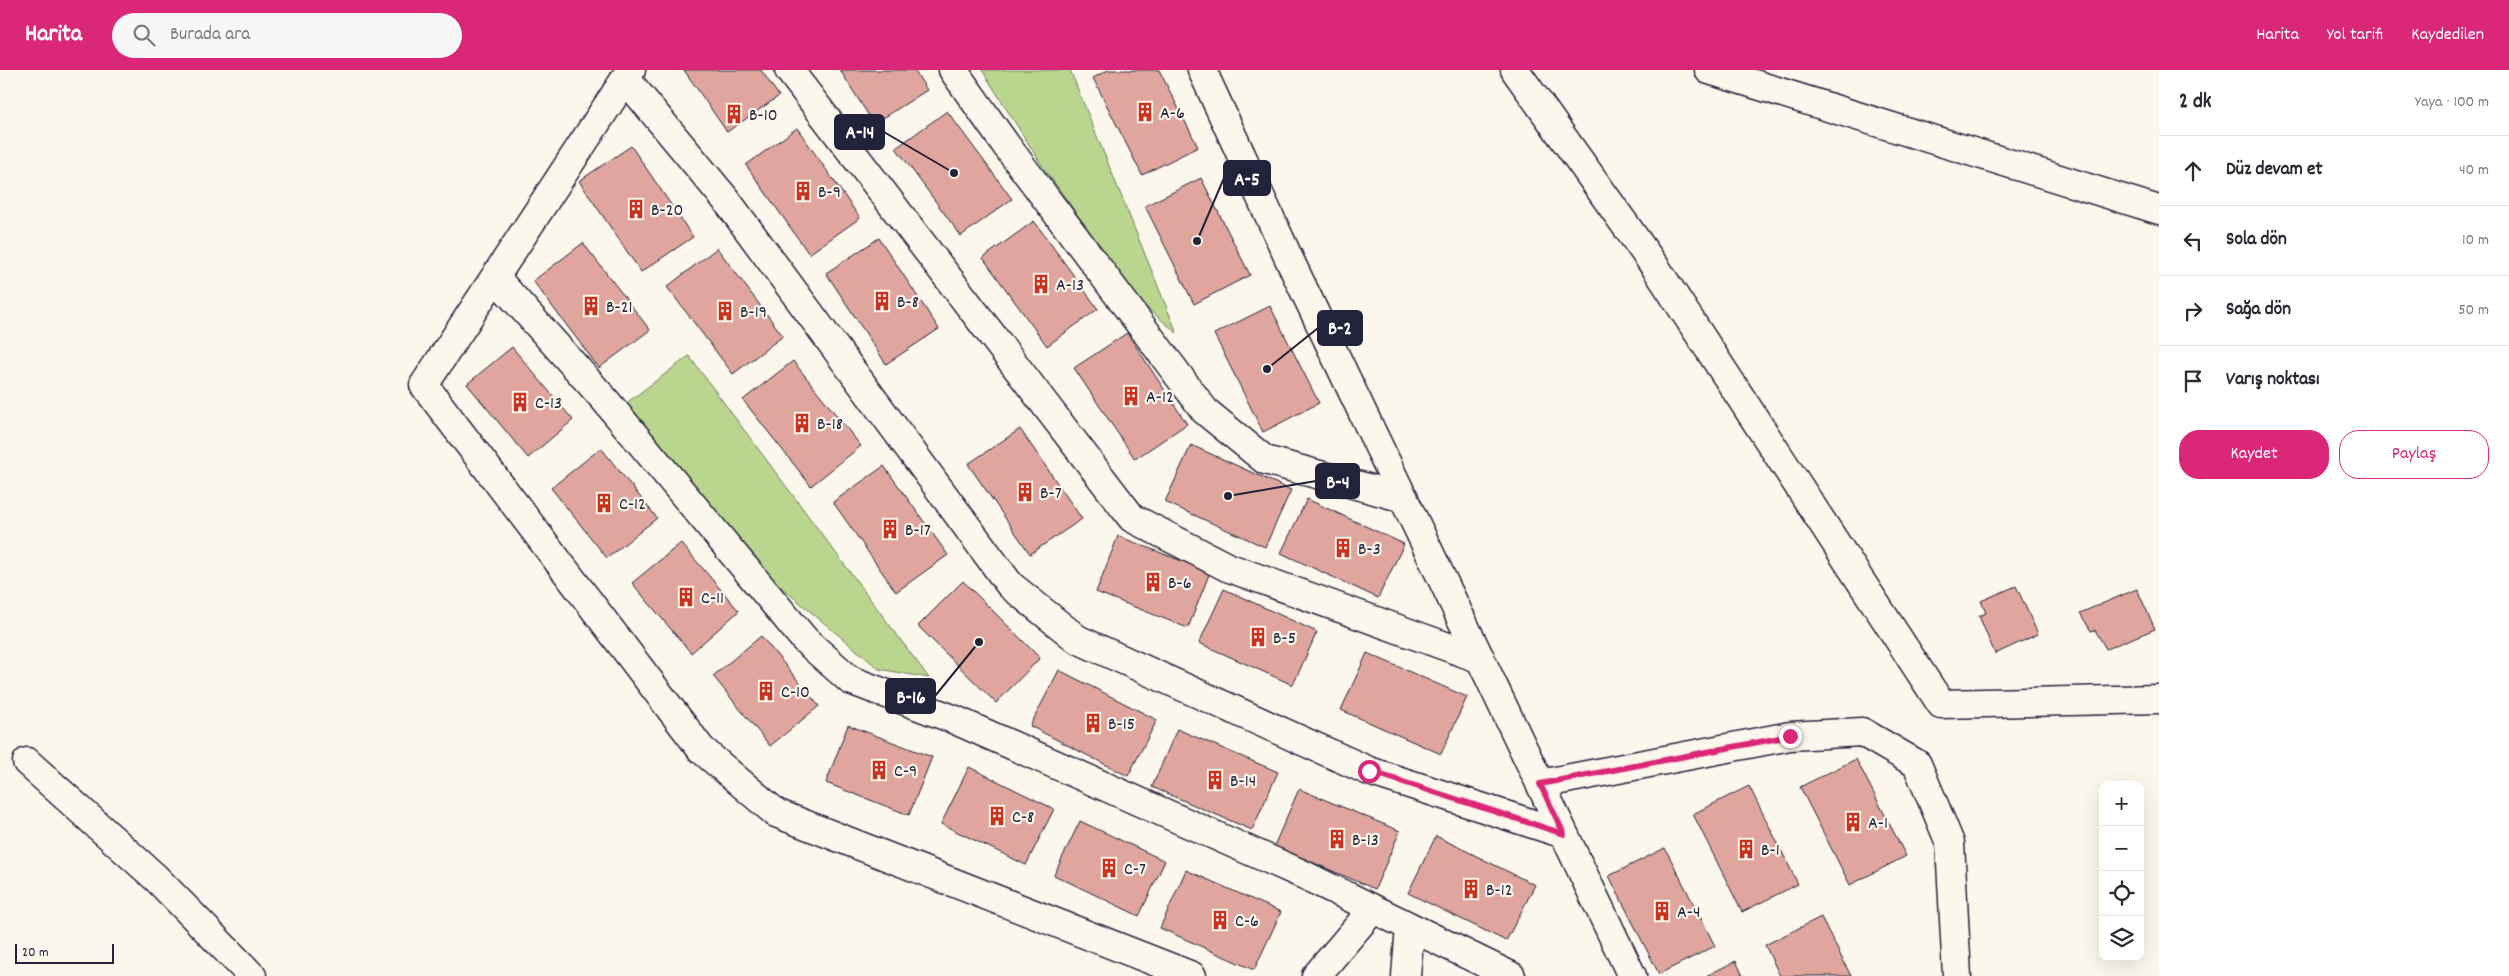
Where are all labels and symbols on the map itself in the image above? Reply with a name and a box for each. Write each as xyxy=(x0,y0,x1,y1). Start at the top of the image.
building icon: A-6 xyxy=(1134,101,1156,123)
place label: A-6 xyxy=(1160,102,1185,127)
building icon: B-10 xyxy=(723,103,745,125)
place label: B-10 xyxy=(749,104,777,129)
callout: A-14 xyxy=(835,115,884,149)
text: A-14 xyxy=(846,121,874,148)
callout: A-5 xyxy=(1224,161,1270,195)
text: A-5 xyxy=(1234,168,1260,195)
building icon: B-9 xyxy=(792,180,814,202)
place label: B-9 xyxy=(818,181,841,206)
building icon: B-20 xyxy=(625,198,647,220)
place label: B-20 xyxy=(651,199,683,224)
building icon: A-13 xyxy=(1030,273,1052,295)
place label: A-13 xyxy=(1056,274,1084,299)
building icon: B-8 xyxy=(871,290,893,312)
place label: B-8 xyxy=(897,291,919,316)
building icon: B-21 xyxy=(580,295,602,317)
place label: B-21 xyxy=(606,296,633,321)
building icon: B-19 xyxy=(714,300,736,322)
place label: B-19 xyxy=(740,301,767,326)
callout: B-2 xyxy=(1318,311,1362,345)
text: B-2 xyxy=(1328,317,1352,344)
building icon: A-12 xyxy=(1120,385,1142,407)
place label: A-12 xyxy=(1146,386,1174,411)
building icon: C-13 xyxy=(509,391,531,413)
place label: C-13 xyxy=(535,392,562,417)
building icon: B-18 xyxy=(791,412,813,434)
place label: B-18 xyxy=(817,413,843,438)
callout: B-4 xyxy=(1316,464,1359,498)
text: B-4 xyxy=(1326,471,1350,498)
building icon: B-7 xyxy=(1014,481,1036,503)
place label: B-7 xyxy=(1040,482,1062,507)
building icon: C-12 xyxy=(593,492,615,514)
place label: C-12 xyxy=(619,493,646,518)
building icon: B-17 xyxy=(879,518,901,540)
place label: B-17 xyxy=(905,519,931,544)
building icon: B-3 xyxy=(1332,537,1354,559)
place label: B-3 xyxy=(1358,538,1381,563)
building icon: B-6 xyxy=(1142,571,1164,593)
place label: B-6 xyxy=(1168,572,1192,597)
building icon: C-11 xyxy=(675,586,697,608)
place label: C-11 xyxy=(701,587,724,612)
building icon: B-5 xyxy=(1247,626,1269,648)
place label: B-5 xyxy=(1273,627,1296,652)
callout: B-16 xyxy=(886,679,935,713)
building icon: C-10 xyxy=(755,680,777,702)
place label: C-10 xyxy=(781,681,810,706)
text: B-16 xyxy=(897,686,925,713)
building icon: B-15 xyxy=(1082,712,1104,734)
place label: B-15 xyxy=(1108,713,1135,738)
route end xyxy=(1779,725,1802,748)
building icon: C-9 xyxy=(868,759,890,781)
place label: C-9 xyxy=(894,760,917,785)
route start xyxy=(1358,760,1381,783)
building icon: B-14 xyxy=(1204,769,1226,791)
place label: B-14 xyxy=(1230,770,1256,795)
building icon: C-8 xyxy=(986,805,1008,827)
place label: C-8 xyxy=(1012,806,1034,831)
building icon: A-1 xyxy=(1842,811,1864,833)
place label: A-1 xyxy=(1868,812,1888,837)
building icon: B-13 xyxy=(1326,828,1348,850)
place label: B-13 xyxy=(1352,829,1379,854)
building icon: B-1 xyxy=(1735,838,1757,860)
place label: B-1 xyxy=(1761,839,1780,864)
building icon: C-7 xyxy=(1098,857,1120,879)
place label: C-7 xyxy=(1124,858,1146,883)
building icon: B-12 xyxy=(1460,878,1482,900)
place label: B-12 xyxy=(1486,879,1513,904)
building icon: A-4 xyxy=(1651,900,1673,922)
place label: A-4 xyxy=(1677,901,1700,926)
building icon: C-6 xyxy=(1209,909,1231,931)
place label: C-6 xyxy=(1235,910,1259,935)
scale bar xyxy=(15,941,114,964)

